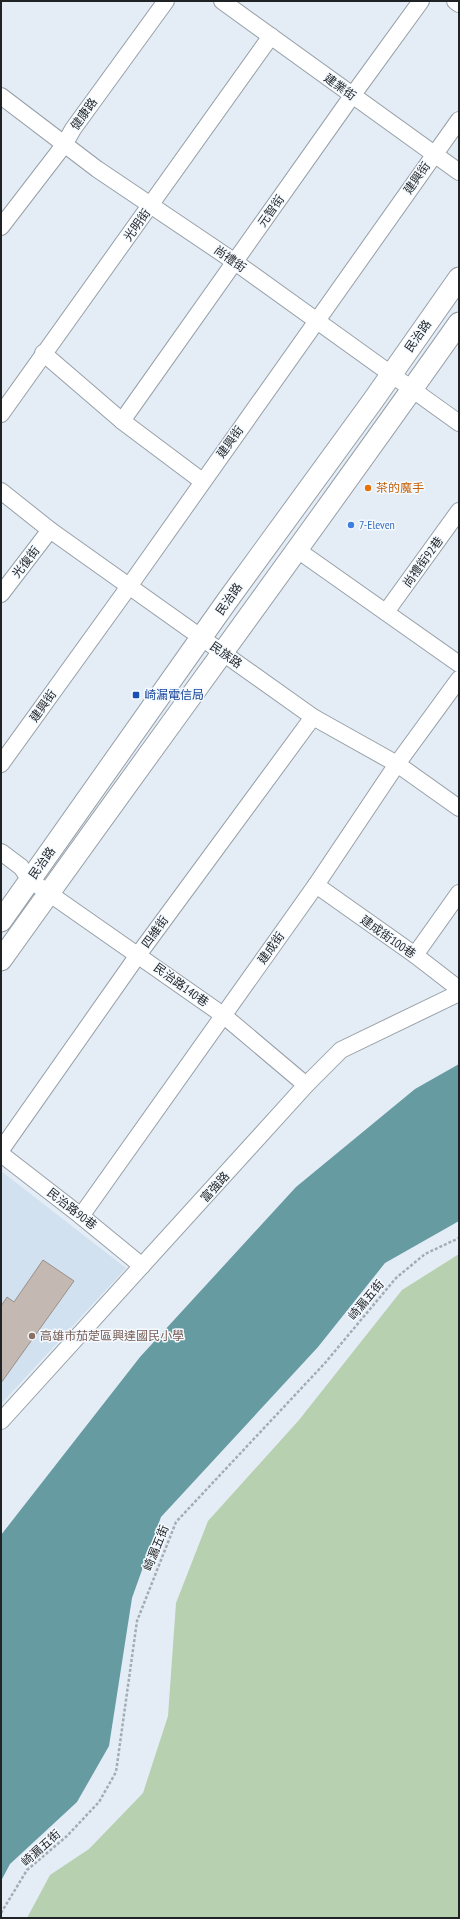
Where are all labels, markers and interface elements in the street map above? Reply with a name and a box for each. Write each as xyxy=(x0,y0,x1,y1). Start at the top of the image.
street label: 建業街 xyxy=(321,70,359,103)
street label: 健康路 xyxy=(67,95,100,133)
street label: 建興街 xyxy=(400,159,433,197)
street label: 元智街 xyxy=(254,192,287,230)
street label: 光明街 xyxy=(120,206,153,244)
street label: 尚禮街 xyxy=(211,242,249,275)
street label: 民治路 xyxy=(401,317,434,355)
street label: 建興街 xyxy=(213,423,246,461)
place label: 茶的魔手 xyxy=(376,480,424,495)
marker: 茶的魔手 xyxy=(363,483,373,493)
place label: 7-Eleven xyxy=(359,517,395,532)
marker: 7-Eleven xyxy=(346,520,356,530)
street label: 尚禮街92巷 xyxy=(399,534,446,590)
street label: 光復街 xyxy=(9,543,43,580)
street label: 民治路 xyxy=(212,580,245,618)
street label: 民族路 xyxy=(207,638,245,671)
street label: 建興街 xyxy=(26,687,59,725)
place label: 崎漏電信局 xyxy=(144,687,204,702)
marker: 崎漏電信局 xyxy=(131,690,141,700)
street label: 民治路 xyxy=(25,844,58,882)
street label: 建成街100巷 xyxy=(358,912,419,961)
street label: 四維街 xyxy=(138,913,171,951)
street label: 建成街 xyxy=(254,929,287,967)
street label: 民治路140巷 xyxy=(151,960,212,1010)
street label: 富強路 xyxy=(197,1168,232,1205)
street label: 民治路90巷 xyxy=(45,1185,100,1233)
street label: 崎漏五街 xyxy=(344,1276,387,1323)
place label: 高雄市茄萣區興達國民小學 xyxy=(40,1328,184,1343)
marker: 高雄市茄萣區興達國民小學 xyxy=(27,1331,37,1341)
street label: 崎漏五街 xyxy=(140,1523,171,1573)
street label: 崎漏五街 xyxy=(18,1826,64,1869)

